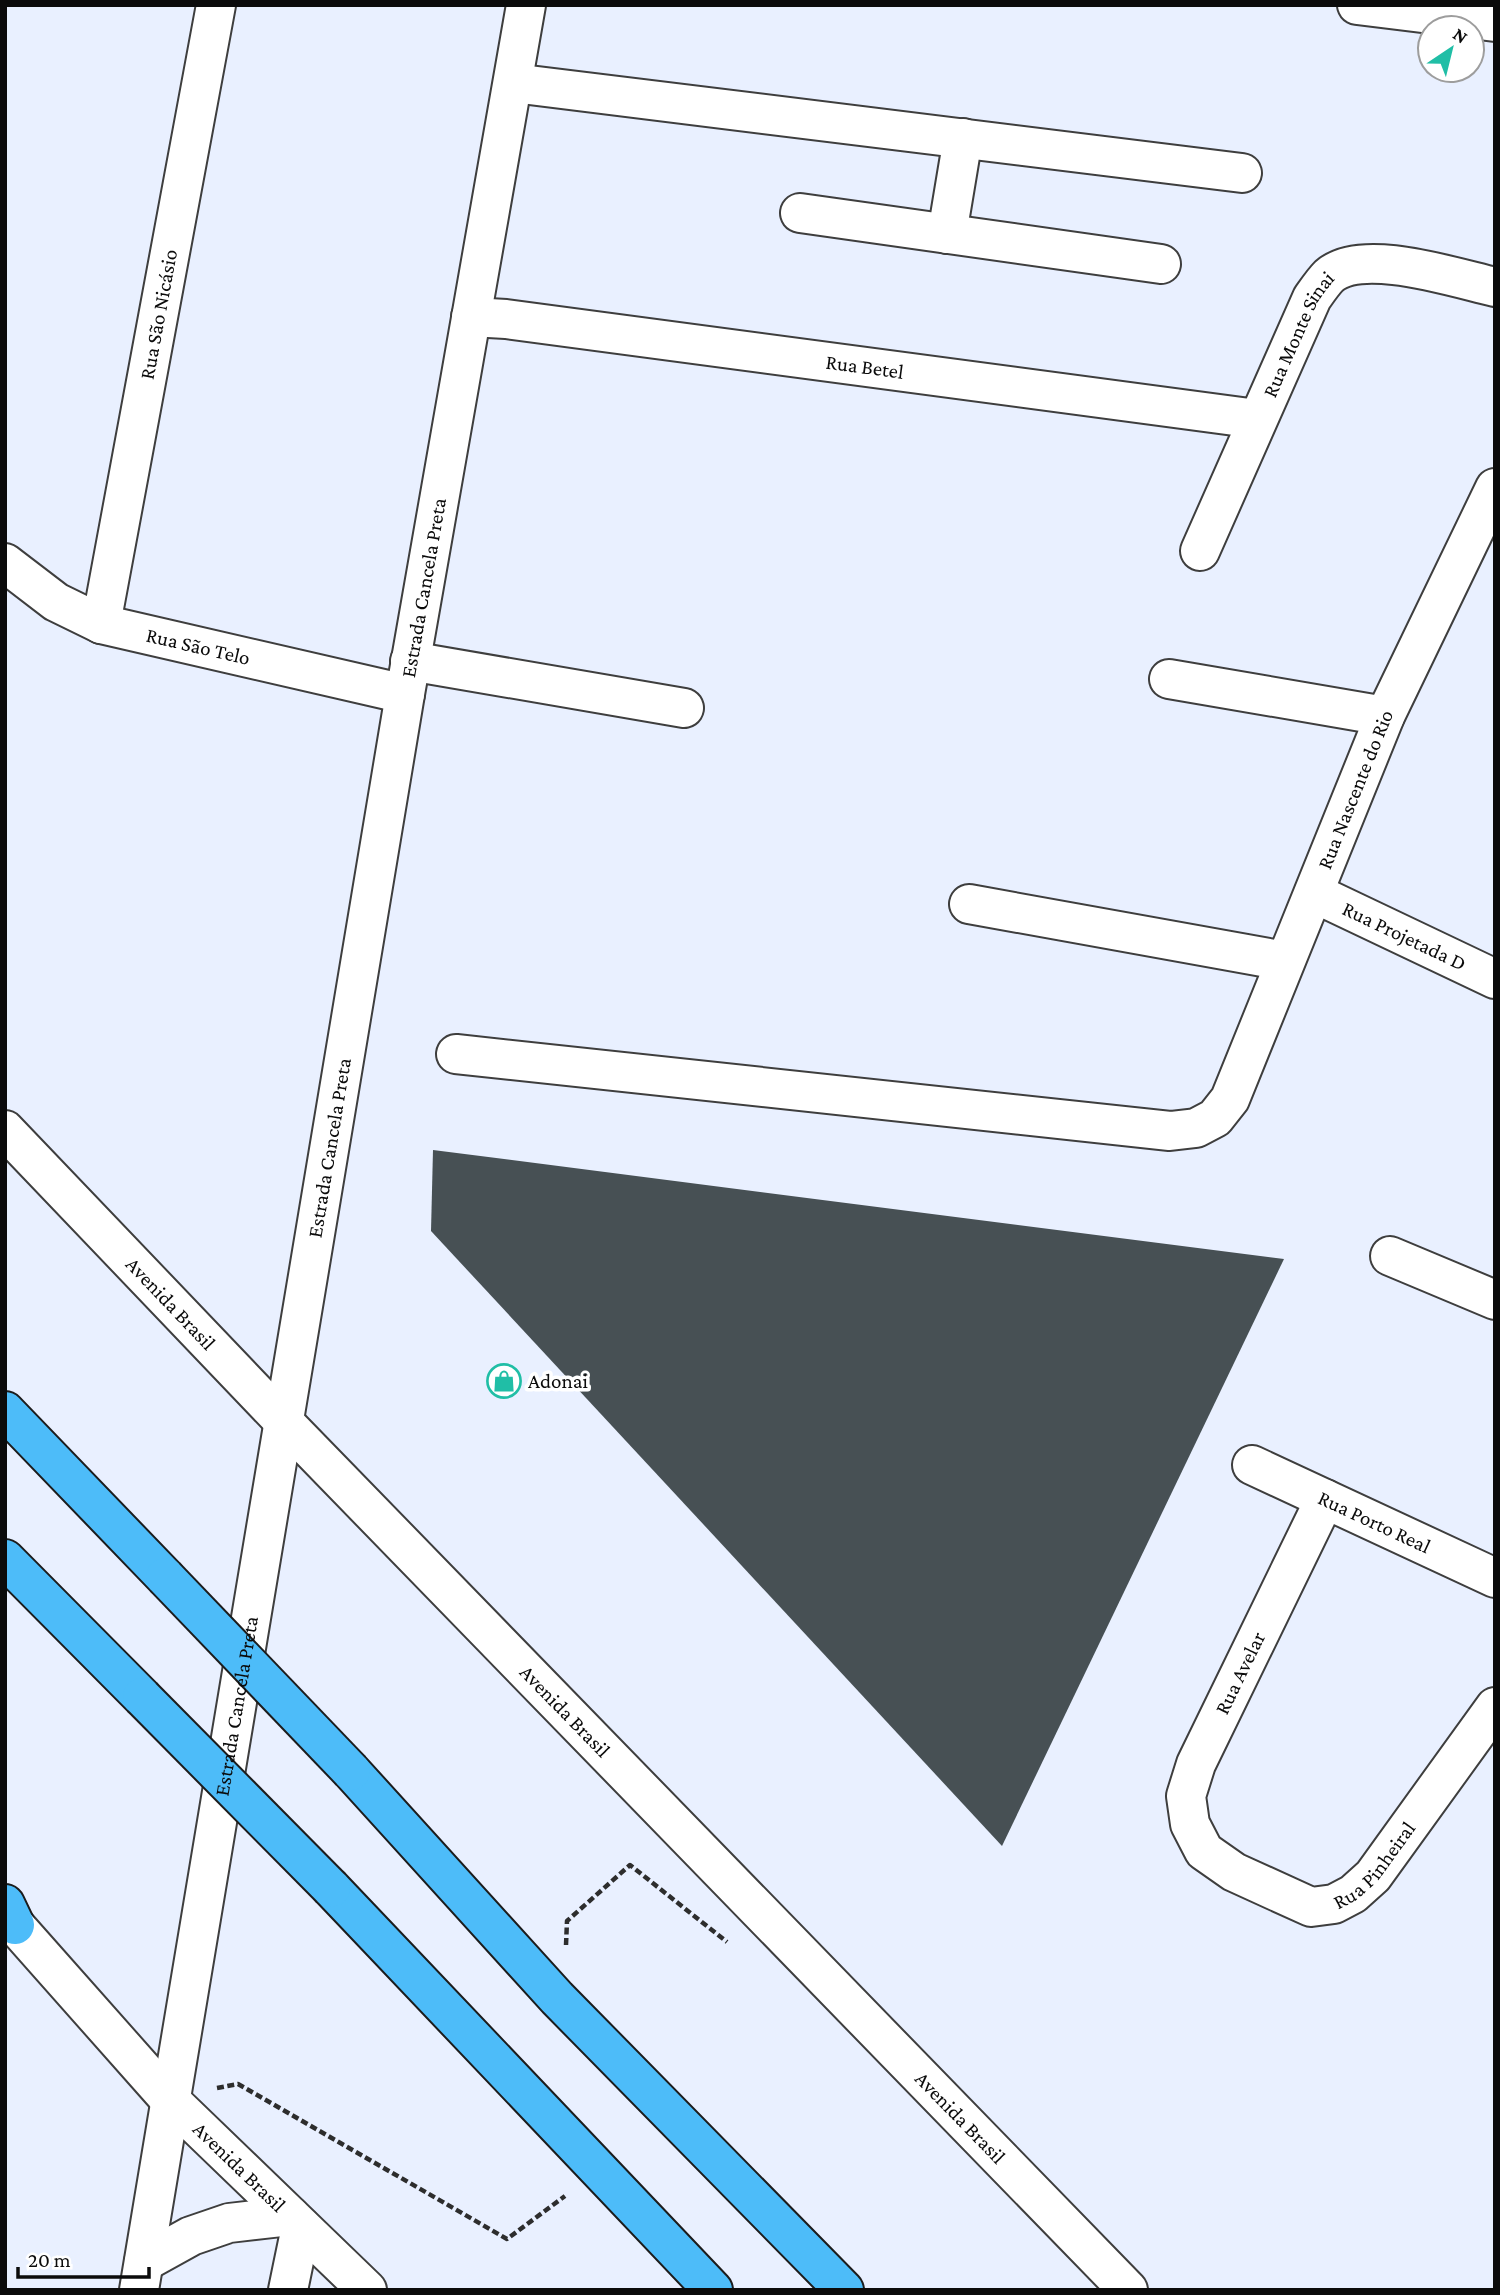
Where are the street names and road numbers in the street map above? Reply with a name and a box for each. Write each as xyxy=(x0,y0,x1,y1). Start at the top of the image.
street label: Rua São Nicásio xyxy=(135,247,182,381)
street label: Rua Monte Sinai xyxy=(1258,266,1339,401)
street label: Rua Betel xyxy=(824,350,905,384)
street label: Estrada Cancela Preta xyxy=(396,496,451,679)
street label: Rua São Telo xyxy=(144,623,252,670)
street label: Rua Nascente do Rio xyxy=(1312,706,1398,873)
street label: Rua Projetada D xyxy=(1339,896,1470,975)
street label: Estrada Cancela Preta xyxy=(303,1056,356,1239)
street label: Avenida Brasil xyxy=(121,1252,221,1355)
street label: Rua Porto Real xyxy=(1314,1485,1434,1558)
street label: Estrada Cancela Preta xyxy=(210,1614,263,1798)
street label: Rua Avelar xyxy=(1210,1627,1271,1718)
street label: Avenida Brasil xyxy=(515,1660,615,1762)
street label: Rua Pinheiral xyxy=(1329,1817,1420,1914)
street label: Avenida Brasil xyxy=(910,2066,1010,2169)
street label: Avenida Brasil xyxy=(188,2117,291,2217)

